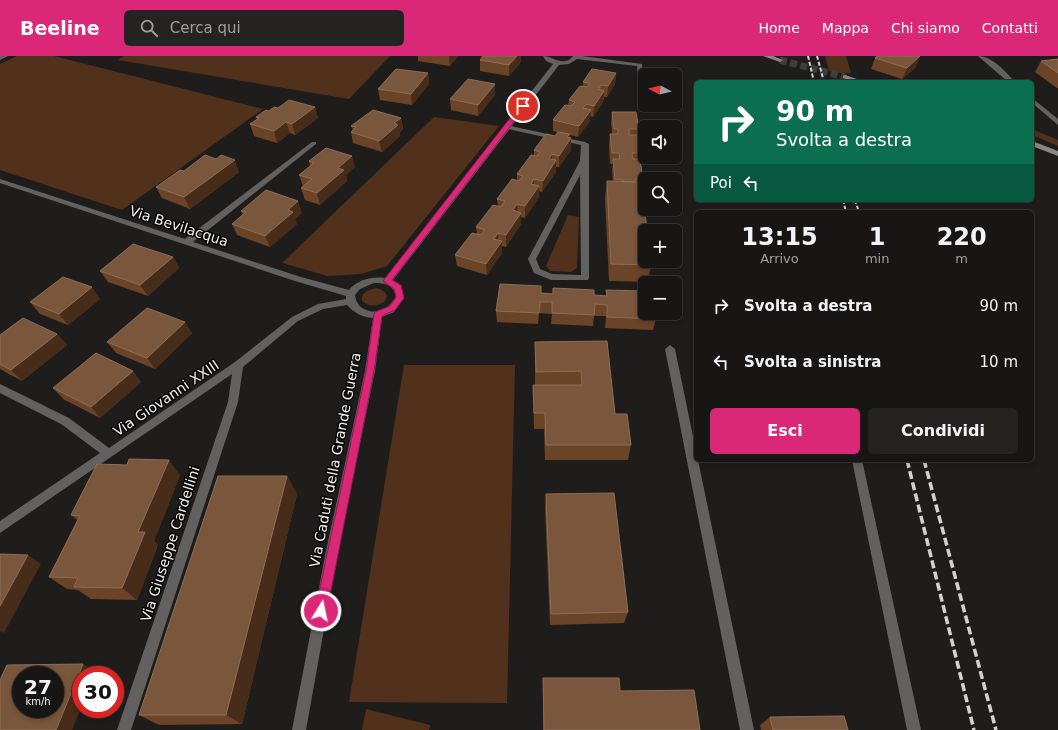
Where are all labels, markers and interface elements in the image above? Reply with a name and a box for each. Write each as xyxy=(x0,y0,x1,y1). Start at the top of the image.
search box xyxy=(124,10,404,46)
text: Beeline xyxy=(20,17,100,39)
icon: search xyxy=(138,17,160,39)
text: Cerca qui xyxy=(170,19,241,37)
text: Home xyxy=(759,20,800,36)
text: Mappa xyxy=(822,20,869,36)
text: Chi siamo xyxy=(891,20,960,36)
text: Contatti xyxy=(982,20,1038,36)
north arrow xyxy=(638,68,682,112)
map controls xyxy=(638,68,682,320)
pin xyxy=(506,89,540,123)
icon: arrive xyxy=(512,95,534,117)
text: 90 m xyxy=(776,95,854,128)
icon: right xyxy=(710,96,762,148)
button: sound xyxy=(638,120,682,164)
text: Svolta a destra xyxy=(776,129,912,150)
button: search xyxy=(638,172,682,216)
icon: left xyxy=(740,172,762,194)
text: Poi xyxy=(710,174,732,192)
street label: Via Bevilacqua xyxy=(128,202,230,250)
text: 13:15 xyxy=(741,223,818,251)
text: 1 xyxy=(869,223,885,251)
text: 220 xyxy=(937,223,987,251)
button: + xyxy=(638,224,682,268)
text: Arrivo xyxy=(760,251,799,266)
text: min xyxy=(865,251,889,266)
text: m xyxy=(955,251,968,266)
button: − xyxy=(638,276,682,320)
icon: right xyxy=(710,295,732,317)
text: Svolta a destra xyxy=(744,297,872,315)
text: 90 m xyxy=(980,297,1018,315)
street label: Via Caduti della Grande Guerra xyxy=(306,351,364,569)
icon: left xyxy=(710,351,732,373)
text: Svolta a sinistra xyxy=(744,353,881,371)
text: 10 m xyxy=(980,353,1018,371)
street label: Via Giovanni XXIII xyxy=(110,357,222,439)
button: Esci xyxy=(710,408,860,454)
button: Condividi xyxy=(868,408,1018,454)
street label: Via Giuseppe Cardellini xyxy=(137,464,203,624)
position arrow xyxy=(300,590,342,632)
speed limit sign: 30 xyxy=(72,666,124,718)
text: 27 xyxy=(24,675,52,699)
text: km/h xyxy=(25,696,51,707)

